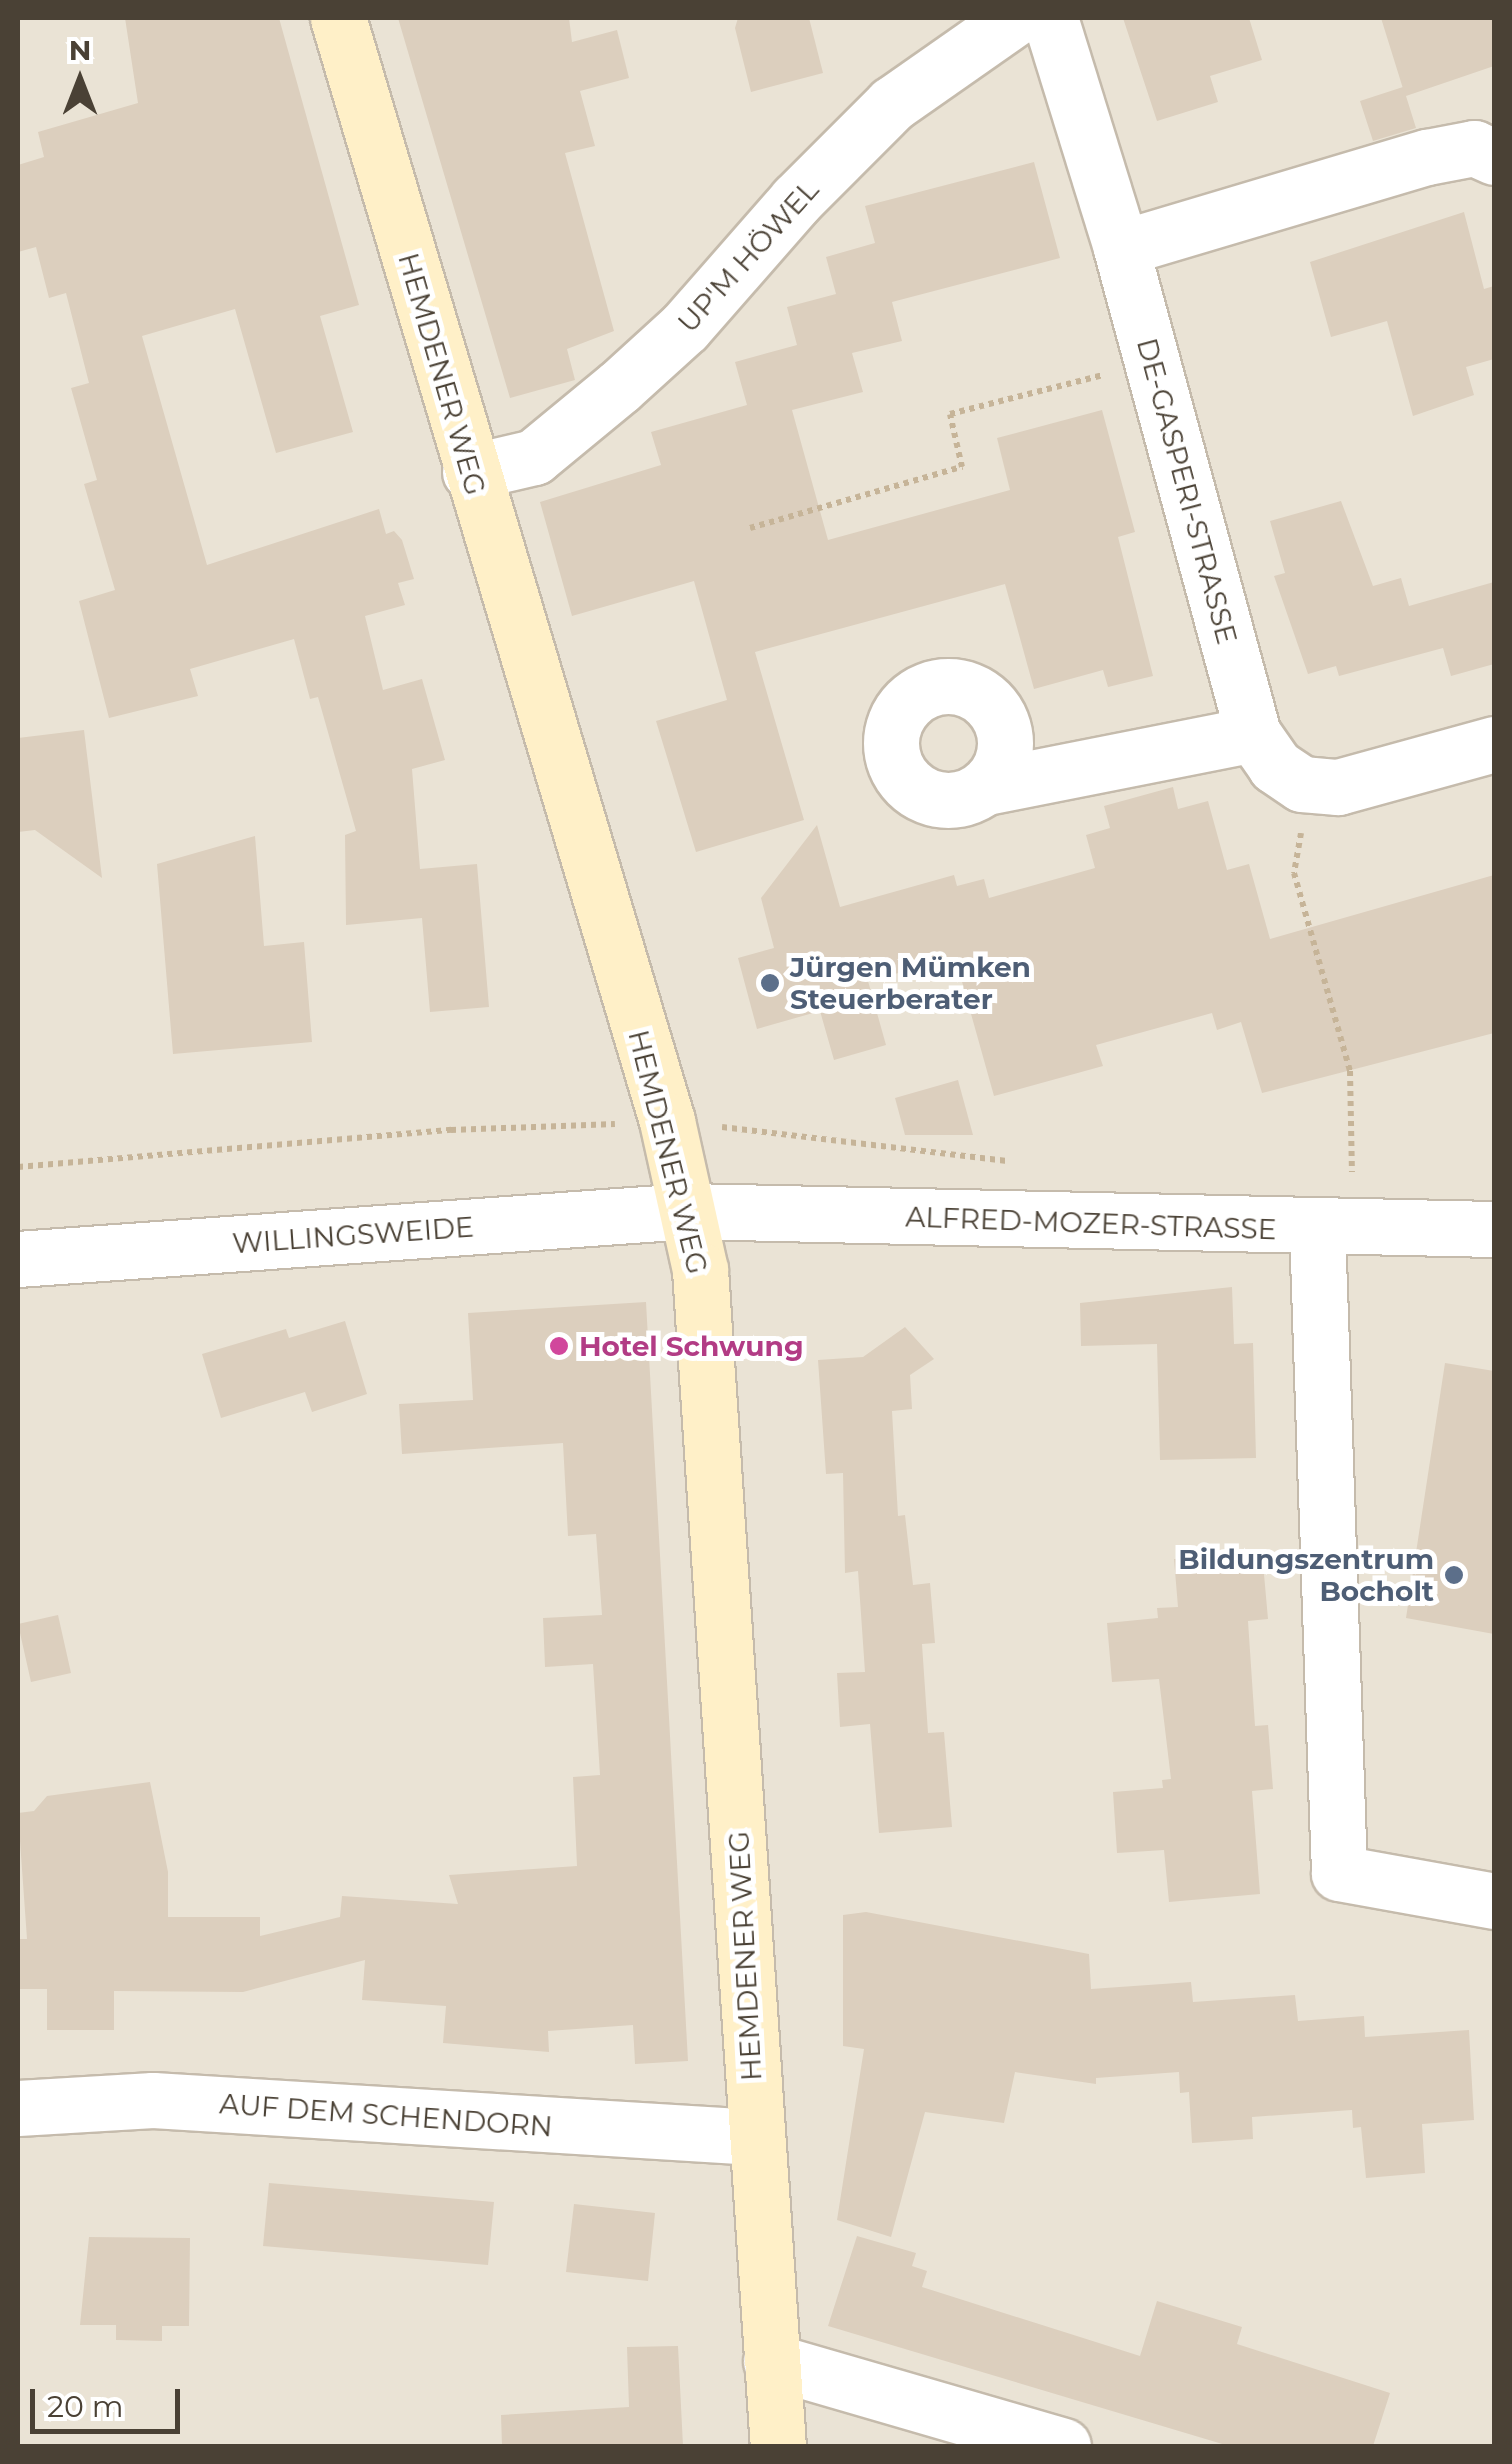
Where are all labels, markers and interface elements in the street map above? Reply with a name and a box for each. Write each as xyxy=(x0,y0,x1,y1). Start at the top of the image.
north arrow xyxy=(30,30,130,130)
text: N xyxy=(69,33,91,67)
street label: UP'M HÖWEL xyxy=(671,173,825,339)
street label: HEMDENER WEG xyxy=(391,249,493,499)
street label: DE-GASPERI-STRASSE xyxy=(1130,334,1244,648)
place label: Jürgen Mümken Steuerberater xyxy=(790,950,1031,1016)
marker: Jürgen Mümken Steuerberater xyxy=(759,972,781,994)
street label: HEMDENER WEG xyxy=(621,1027,715,1277)
street label: ALFRED-MOZER-STRASSE xyxy=(905,1200,1277,1246)
street label: WILLINGSWEIDE xyxy=(231,1210,475,1260)
place label: Hotel Schwung xyxy=(579,1329,804,1363)
marker: Hotel Schwung xyxy=(548,1335,570,1357)
place label: Bildungszentrum Bocholt xyxy=(1178,1542,1434,1608)
marker: Bildungszentrum Bocholt xyxy=(1443,1564,1465,1586)
street label: HEMDENER WEG xyxy=(722,1830,768,2082)
street label: AUF DEM SCHENDORN xyxy=(218,2087,554,2143)
scale bar xyxy=(35,2369,185,2431)
text: 20 m xyxy=(47,2388,124,2425)

